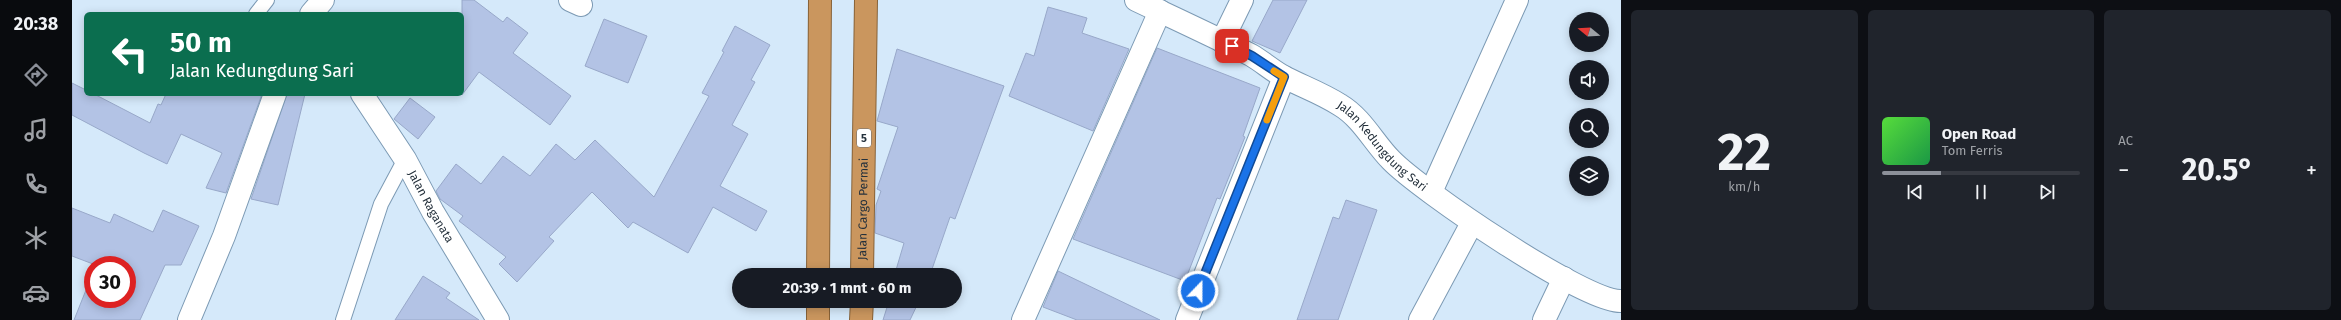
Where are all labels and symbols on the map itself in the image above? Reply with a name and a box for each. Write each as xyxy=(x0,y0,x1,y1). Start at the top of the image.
north arrow xyxy=(1569,12,1609,52)
pin xyxy=(1215,29,1249,63)
street label: Jalan Kedungdung Sari xyxy=(1334,98,1430,194)
road number: 5 xyxy=(857,129,871,147)
street label: Jalan Cargo Permai xyxy=(855,158,871,260)
street label: Jalan Raganata xyxy=(405,168,457,245)
speed limit sign: 30 xyxy=(84,256,136,308)
position arrow xyxy=(1177,270,1219,312)

